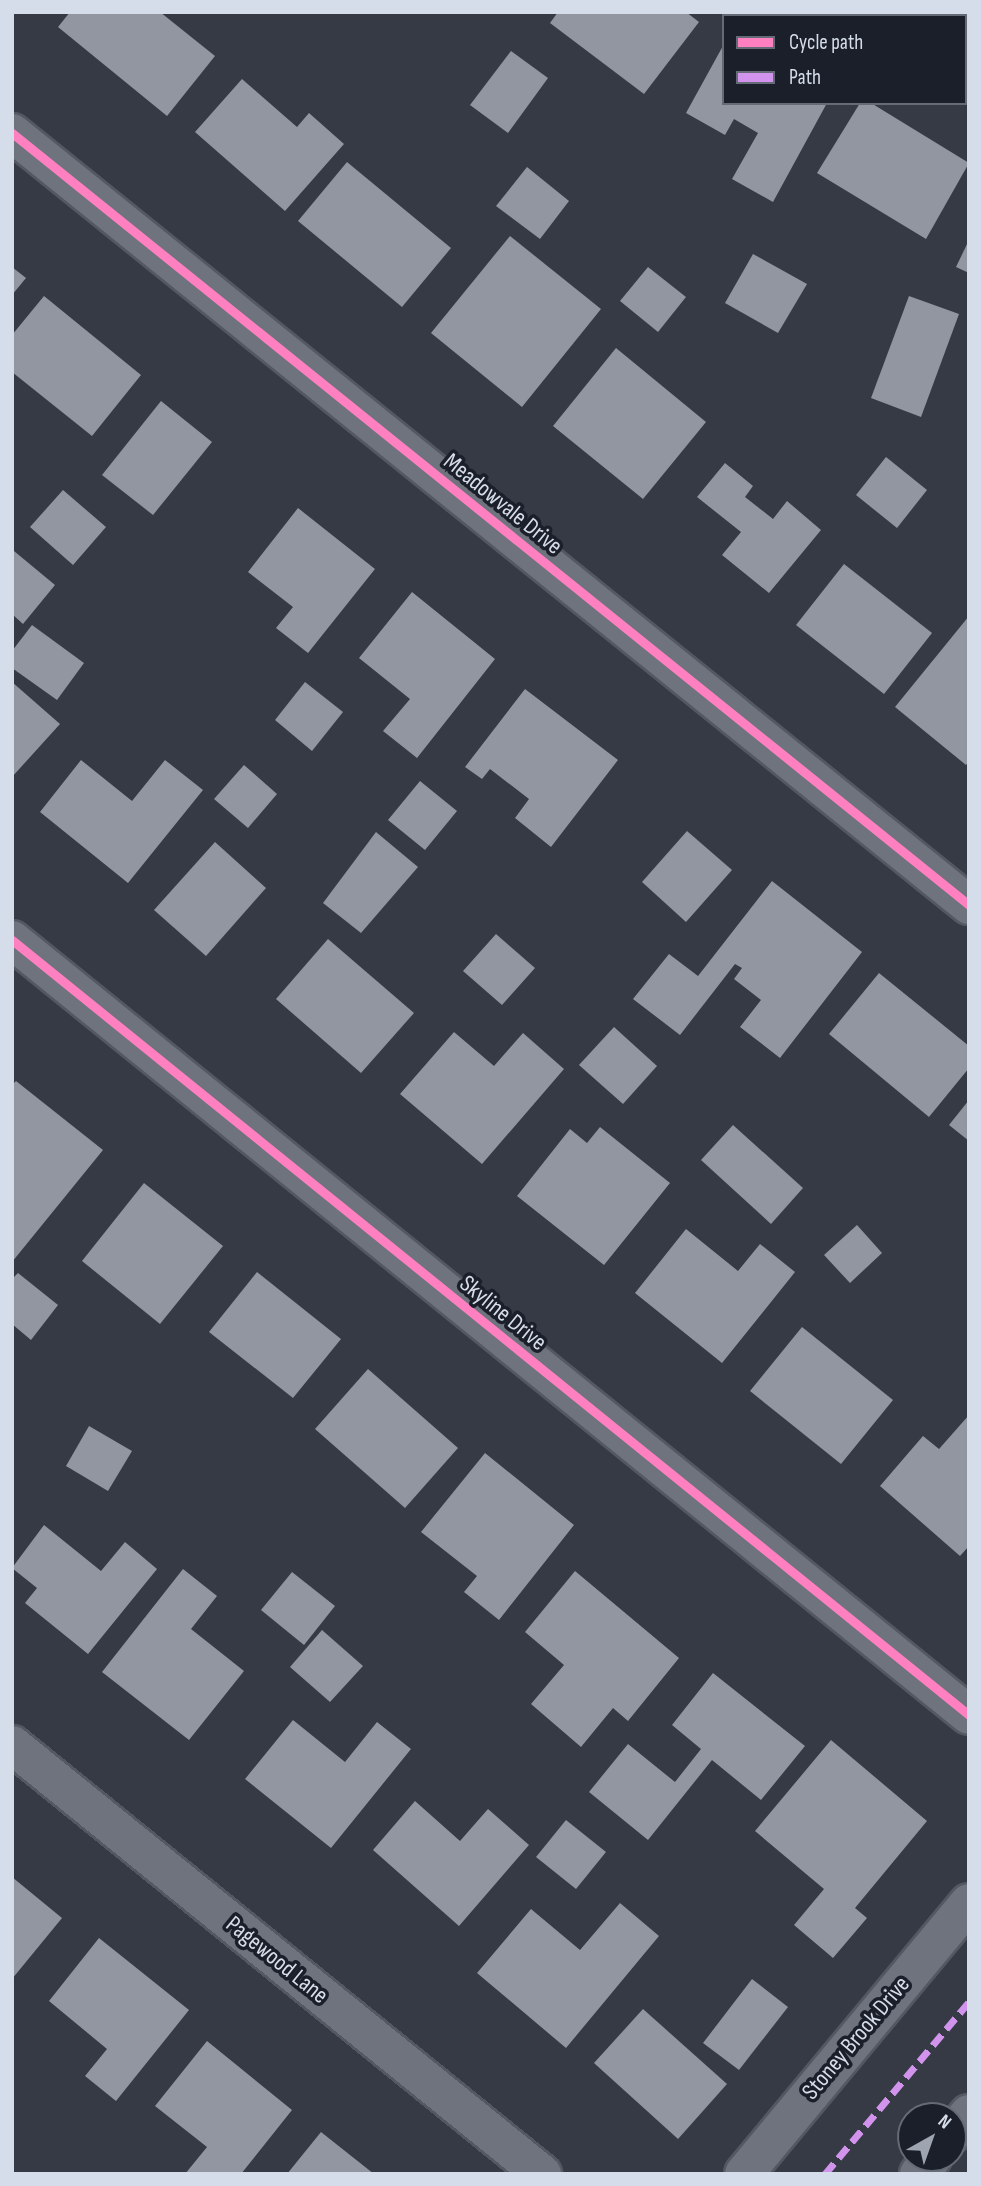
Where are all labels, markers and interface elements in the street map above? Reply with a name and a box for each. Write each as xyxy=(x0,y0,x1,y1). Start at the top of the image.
legend xyxy=(722,14,967,105)
text: Cycle path xyxy=(789,30,863,55)
text: Path xyxy=(789,65,821,90)
street label: Meadowvale Drive xyxy=(438,447,568,561)
street label: Skyline Drive xyxy=(454,1269,552,1357)
street label: Pagewood Lane xyxy=(220,1910,334,2010)
street label: Stoney Brook Drive xyxy=(796,1970,916,2106)
north arrow xyxy=(897,2102,967,2172)
text: N xyxy=(933,2110,956,2134)

